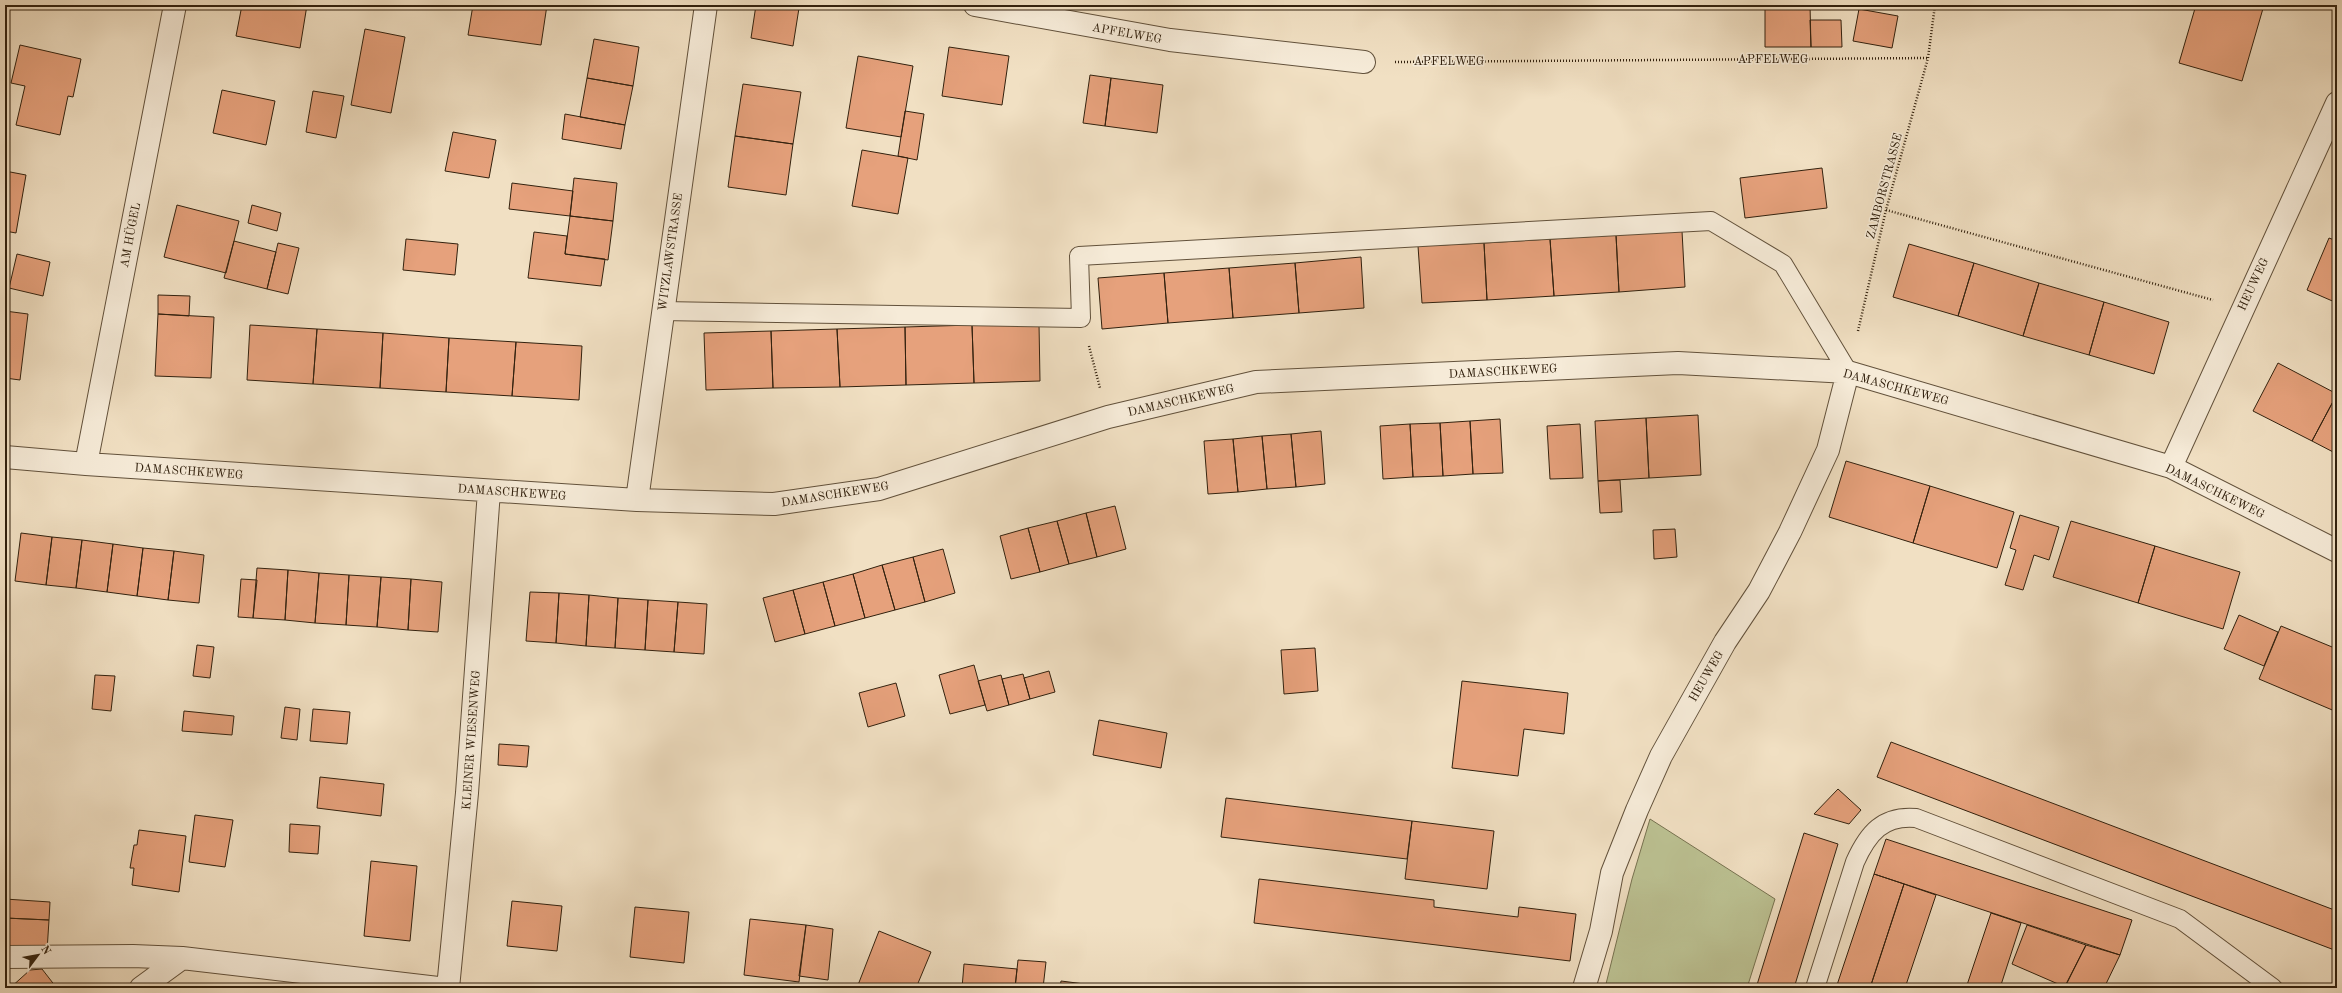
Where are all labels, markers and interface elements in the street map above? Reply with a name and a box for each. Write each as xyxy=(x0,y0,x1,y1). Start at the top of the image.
street label: APFELWEG xyxy=(1091,22,1163,46)
street label: APFELWEG xyxy=(1738,54,1809,66)
street label: APFELWEG xyxy=(1414,56,1485,68)
street label: ZAMBORSTRASSE xyxy=(1865,132,1905,241)
street label: WITZLAWSTRASSE xyxy=(657,192,685,312)
street label: AM HÜGEL xyxy=(115,201,143,269)
street label: HEUWEG xyxy=(2236,256,2272,313)
street label: DAMASCHKEWEG xyxy=(1448,363,1558,381)
street label: DAMASCHKEWEG xyxy=(1842,368,1950,408)
street label: DAMASCHKEWEG xyxy=(1127,383,1236,419)
street label: DAMASCHKEWEG xyxy=(134,462,244,482)
street label: DAMASCHKEWEG xyxy=(2163,463,2267,521)
street label: DAMASCHKEWEG xyxy=(780,480,890,509)
street label: DAMASCHKEWEG xyxy=(457,483,567,503)
street label: HEUWEG xyxy=(1687,649,1726,704)
street label: KLEINER WIESENWEG xyxy=(461,669,483,810)
north arrow xyxy=(18,935,58,975)
text: N xyxy=(38,944,52,957)

